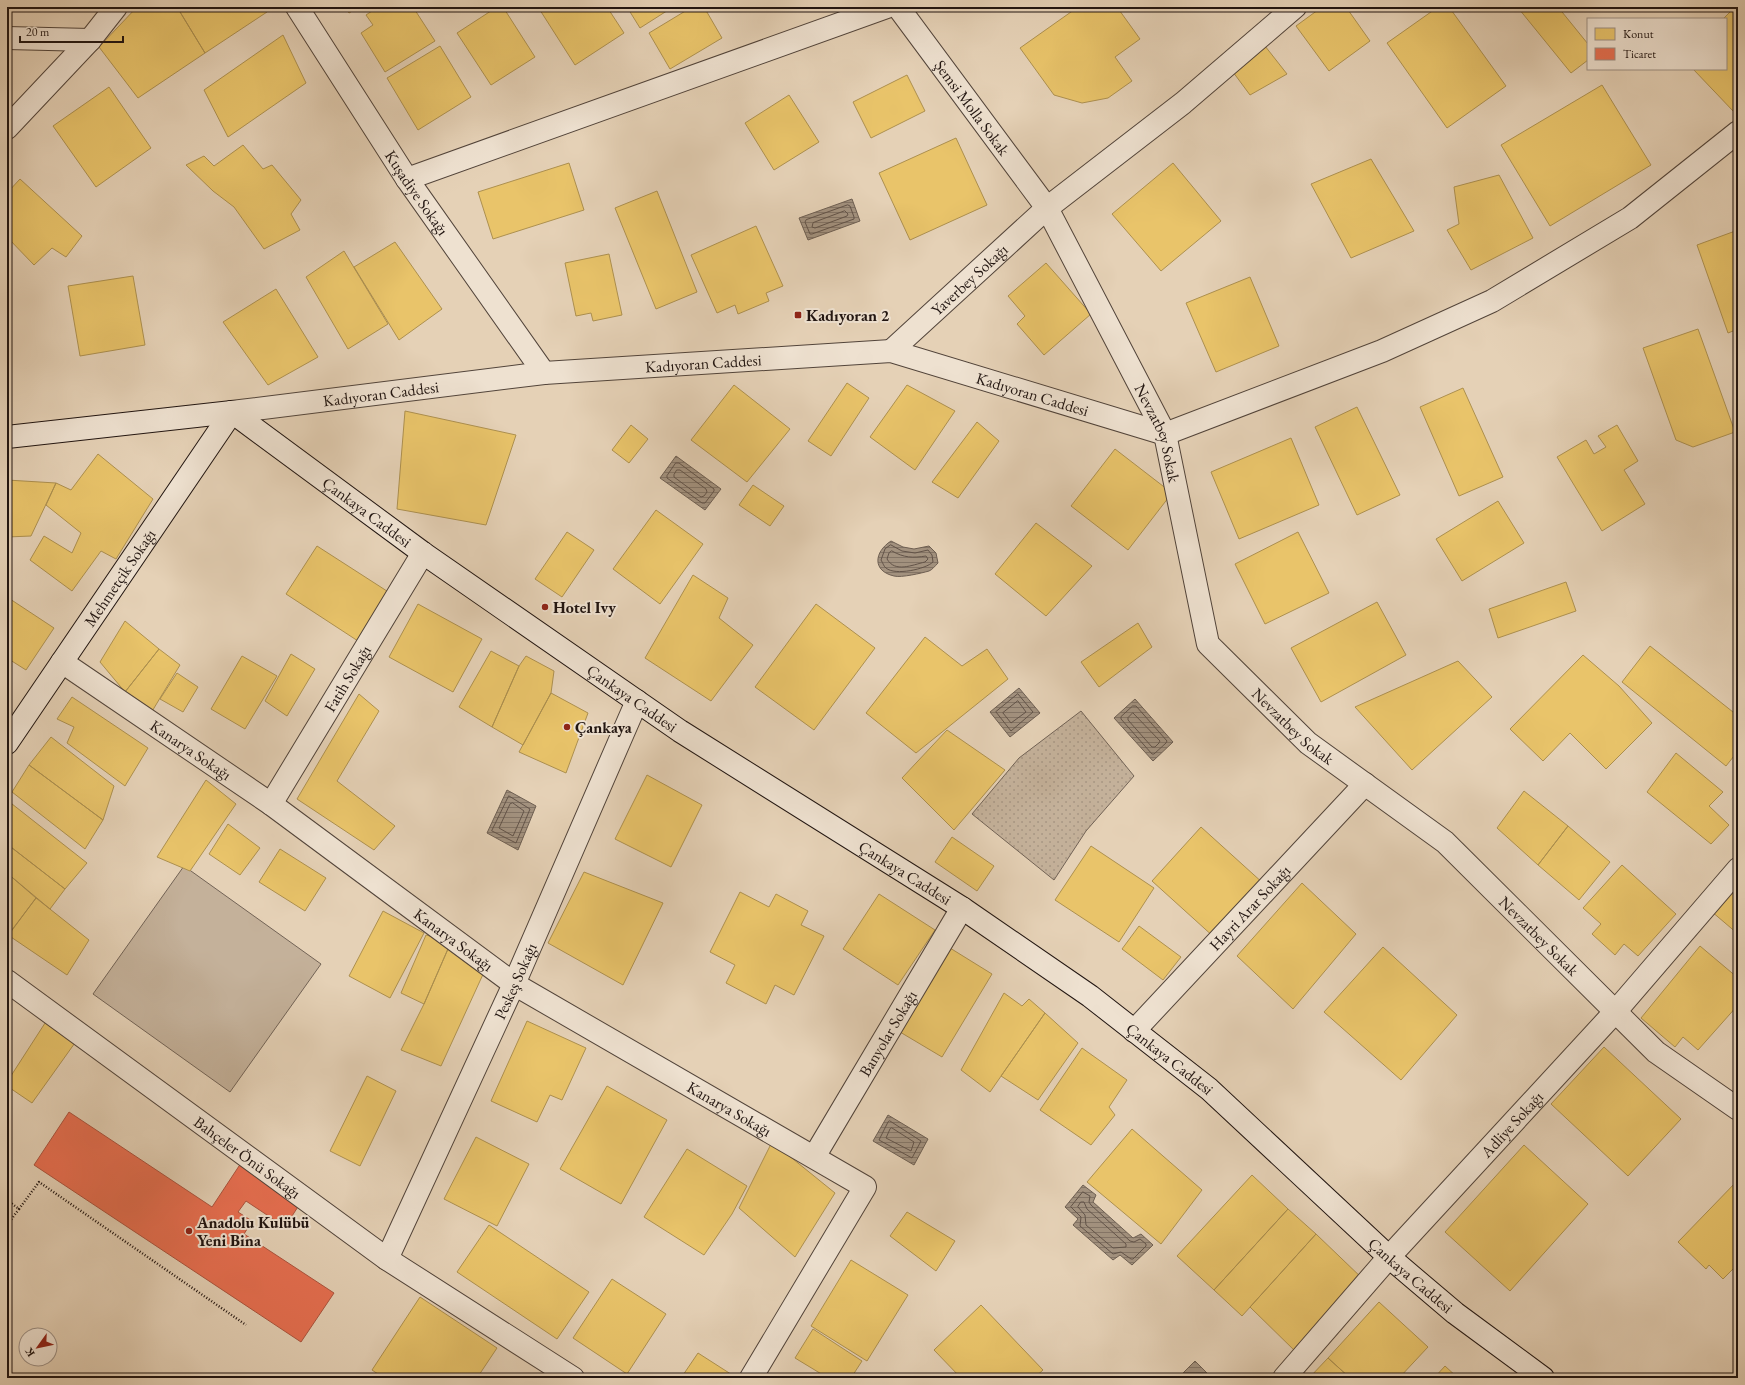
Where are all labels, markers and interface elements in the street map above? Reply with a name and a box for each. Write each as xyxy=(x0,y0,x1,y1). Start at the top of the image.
scale bar xyxy=(20,18,123,44)
legend xyxy=(1587,18,1727,70)
text: 20 m xyxy=(26,24,50,40)
text: Konut xyxy=(1623,26,1654,42)
text: Ticaret xyxy=(1623,46,1656,62)
street label: Şemsi Molla Sokak xyxy=(930,56,1015,160)
street label: Kuşadiye Sokağı xyxy=(380,146,453,240)
street label: Yaverbey Sokağı xyxy=(927,239,1012,320)
place label: Kadıyoran 2 xyxy=(806,305,890,326)
marker: Kadıyoran 2 xyxy=(793,310,803,320)
street label: Kadıyoran Caddesi xyxy=(644,349,762,378)
street label: Kadıyoran Caddesi xyxy=(974,367,1091,421)
street label: Kadıyoran Caddesi xyxy=(322,376,440,412)
street label: Nevzatbey Sokak xyxy=(1130,380,1185,485)
street label: Çankaya Caddesi xyxy=(318,472,416,552)
street label: Mehmetçik Sokağı xyxy=(79,525,160,631)
place label: Hotel Ivy xyxy=(553,597,616,618)
marker: Hotel Ivy xyxy=(540,602,550,612)
street label: Fatih Sokağı xyxy=(319,641,376,716)
street label: Çankaya Caddesi xyxy=(583,660,681,736)
street label: Nevzatbey Sokak xyxy=(1247,683,1339,770)
street label: Kanarya Sokağı xyxy=(146,715,236,785)
place label: Çankaya xyxy=(575,717,632,737)
marker: Çankaya xyxy=(562,722,572,732)
street label: Çankaya Caddesi xyxy=(855,836,955,910)
street label: Hayri Arar Sokağı xyxy=(1205,860,1295,955)
street label: Nevzatbey Sokak xyxy=(1494,892,1584,981)
street label: Kanarya Sokağı xyxy=(409,903,497,976)
street label: Peskeş Sokağı xyxy=(489,940,542,1023)
street label: Banyolar Sokağı xyxy=(854,987,922,1080)
street label: Çankaya Caddesi xyxy=(1122,1018,1218,1099)
street label: Kanarya Sokağı xyxy=(683,1076,775,1142)
street label: Adliye Sokağı xyxy=(1475,1087,1548,1163)
street label: Bahçeler Önü Sokağı xyxy=(190,1111,305,1203)
place label: Anadolu Kulübü Yeni Bina xyxy=(196,1212,310,1251)
marker: Anadolu Kulübü Yeni Bina xyxy=(184,1226,194,1236)
street label: Çankaya Caddesi xyxy=(1364,1233,1458,1318)
north arrow xyxy=(18,1327,58,1367)
text: K xyxy=(21,1345,38,1360)

